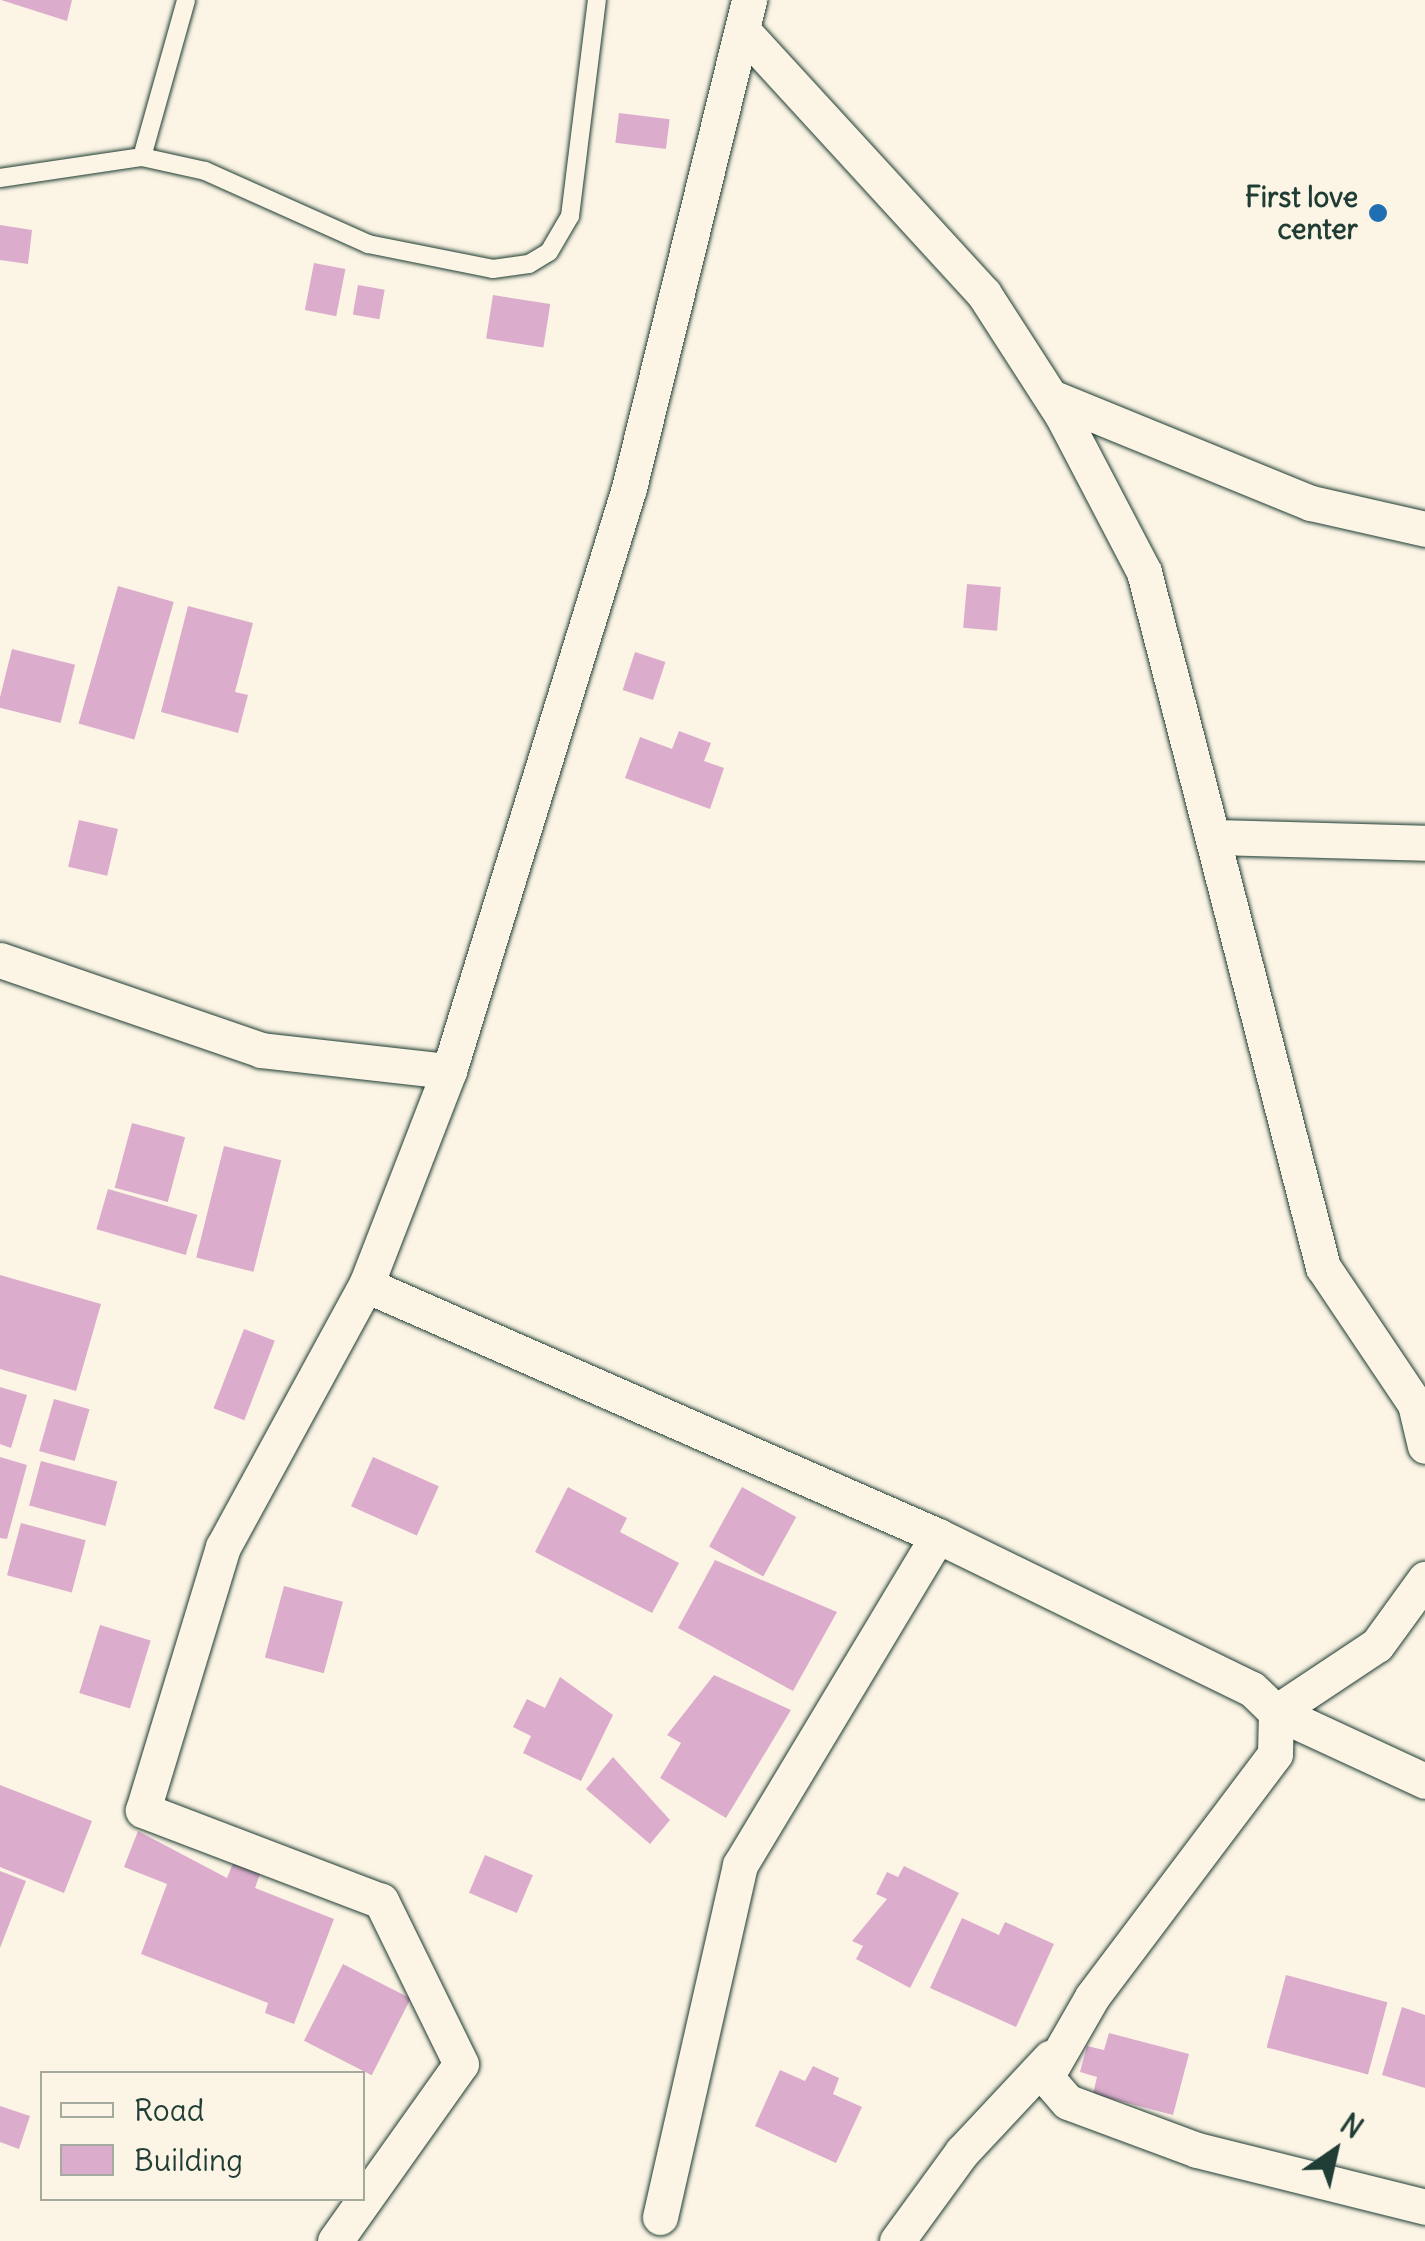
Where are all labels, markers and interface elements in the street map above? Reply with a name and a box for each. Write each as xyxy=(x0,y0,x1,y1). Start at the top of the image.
place label: First love center xyxy=(1245,180,1358,246)
marker: First love center xyxy=(1367,202,1389,224)
legend xyxy=(40,2071,365,2201)
text: Road xyxy=(134,2091,204,2129)
north arrow xyxy=(1285,2101,1385,2201)
text: N xyxy=(1334,2106,1370,2146)
text: Building xyxy=(134,2141,243,2179)

